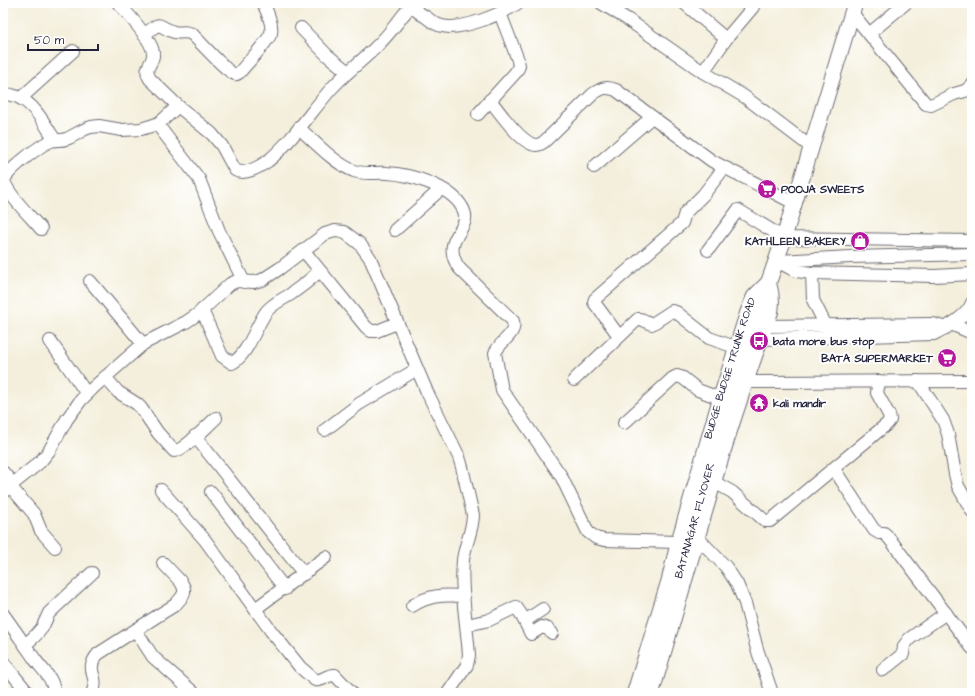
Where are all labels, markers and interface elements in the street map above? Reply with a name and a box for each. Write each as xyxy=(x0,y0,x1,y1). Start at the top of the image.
scale bar xyxy=(28,26,98,52)
text: 50 m xyxy=(34,32,65,49)
supermarket icon: POOJA SWEETS xyxy=(756,178,778,200)
place label: POOJA SWEETS xyxy=(781,182,864,197)
shop icon: KATHLEEN BAKERY xyxy=(849,230,871,252)
place label: KATHLEEN BAKERY xyxy=(745,234,846,249)
street label: BUDGE BUDGE TRUNK ROAD xyxy=(700,295,759,441)
bus stop icon: bata more bus stop xyxy=(748,330,770,352)
place label: bata more bus stop xyxy=(773,334,875,350)
supermarket icon: BATA SUPERMARKET xyxy=(936,347,958,369)
place label: BATA SUPERMARKET xyxy=(821,351,934,366)
temple icon: kali mandir xyxy=(748,392,770,414)
place label: kali mandir xyxy=(773,396,827,411)
street label: BATANAGAR FLYOVER xyxy=(671,461,718,580)

